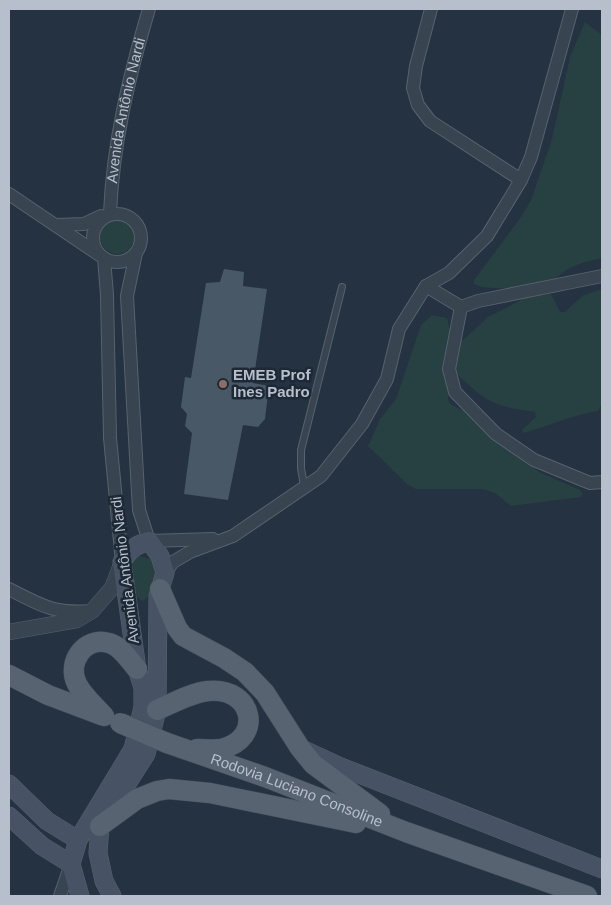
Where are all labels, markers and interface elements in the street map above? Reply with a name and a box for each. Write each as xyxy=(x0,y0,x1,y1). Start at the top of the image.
street label: Avenida Antônio Nardi xyxy=(103,36,148,184)
place label: EMEB Prof Ines Padro xyxy=(233,366,312,400)
marker: EMEB Prof Ines Padro xyxy=(217,378,229,390)
street label: Avenida Antônio Nardi xyxy=(107,495,142,645)
street label: Rodovia Luciano Consoline xyxy=(208,750,385,830)

